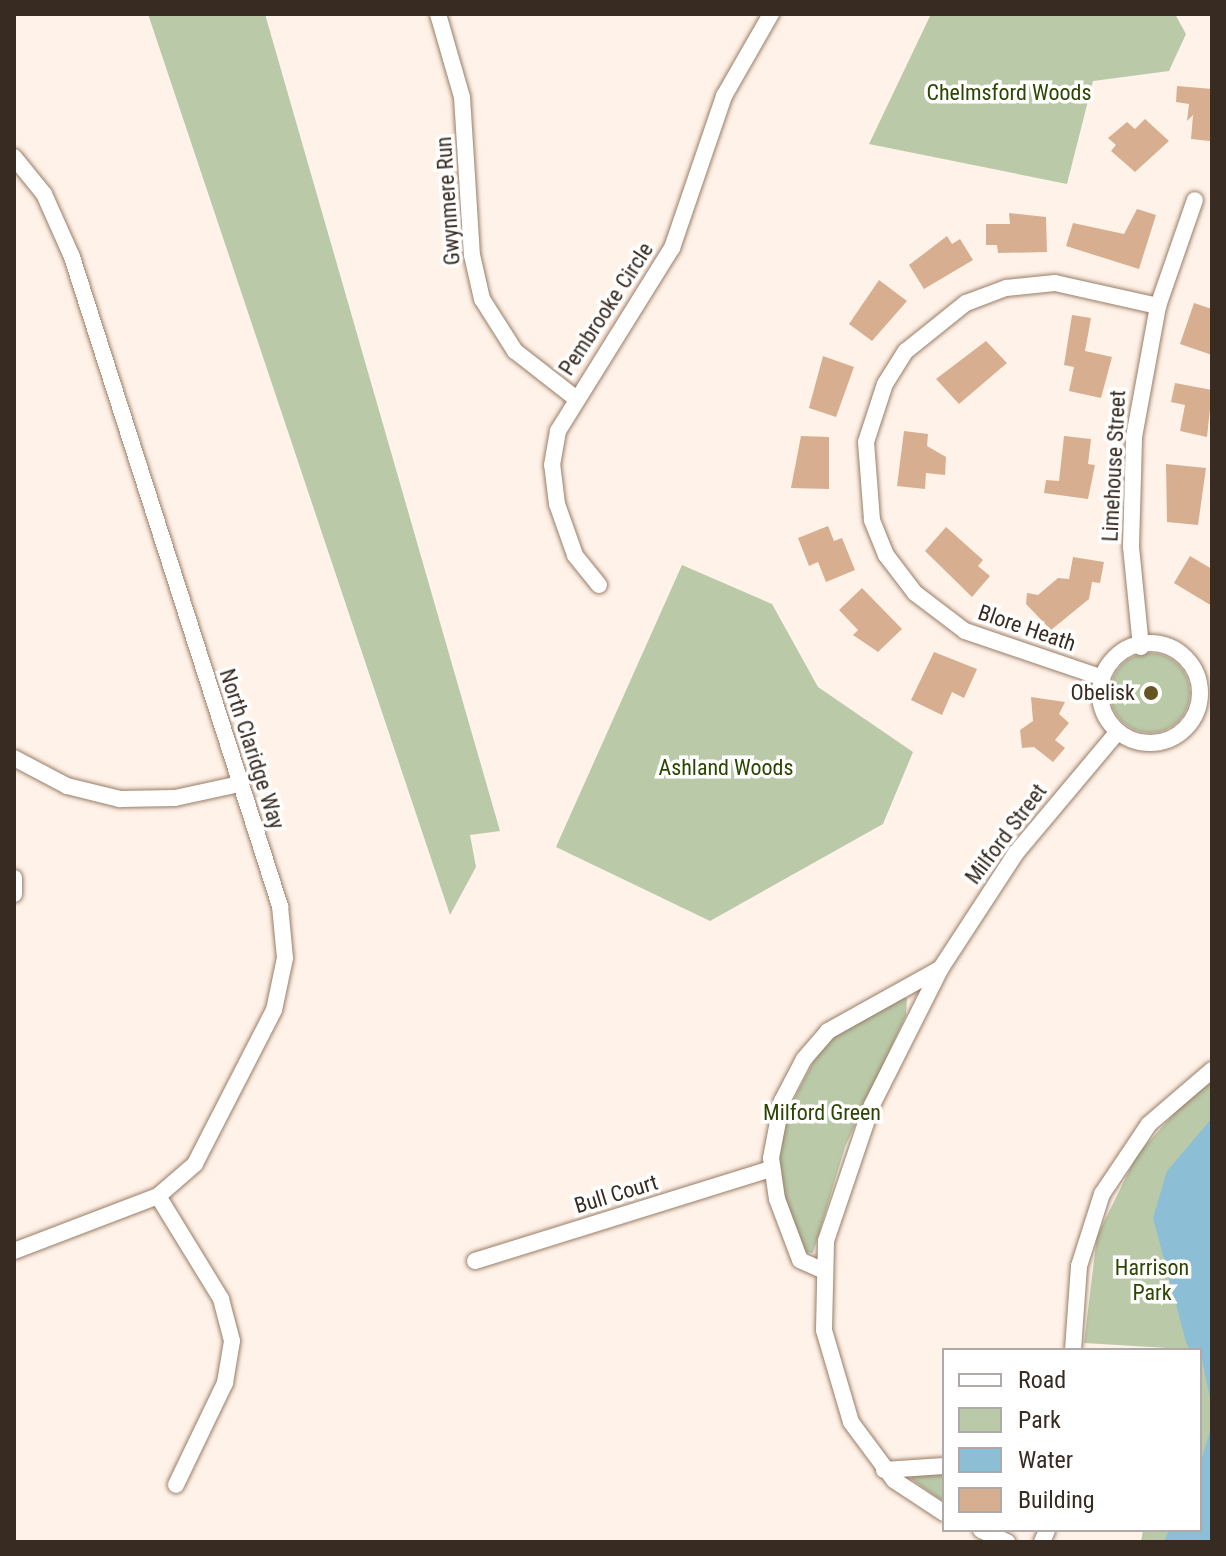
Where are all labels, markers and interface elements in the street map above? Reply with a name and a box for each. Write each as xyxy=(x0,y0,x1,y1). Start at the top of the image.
park label: Chelmsford Woods xyxy=(927,80,1091,106)
street label: Gwynmere Run xyxy=(430,136,466,266)
street label: Pembrooke Circle xyxy=(553,238,659,380)
street label: Limehouse Street xyxy=(1097,390,1131,542)
street label: Blore Heath xyxy=(975,599,1079,657)
street label: North Claridge Way xyxy=(214,666,290,832)
place label: Obelisk xyxy=(1071,680,1135,706)
marker: Obelisk xyxy=(1142,684,1160,702)
park label: Ashland Woods xyxy=(658,755,794,781)
street label: Milford Street xyxy=(960,779,1052,889)
park label: Milford Green xyxy=(763,1100,881,1126)
street label: Bull Court xyxy=(571,1169,661,1219)
park label: Harrison Park xyxy=(1115,1254,1189,1306)
legend xyxy=(942,1348,1202,1532)
text: Road xyxy=(1018,1366,1066,1394)
text: Park xyxy=(1018,1406,1061,1434)
text: Water xyxy=(1018,1446,1073,1474)
text: Building xyxy=(1018,1486,1095,1514)

